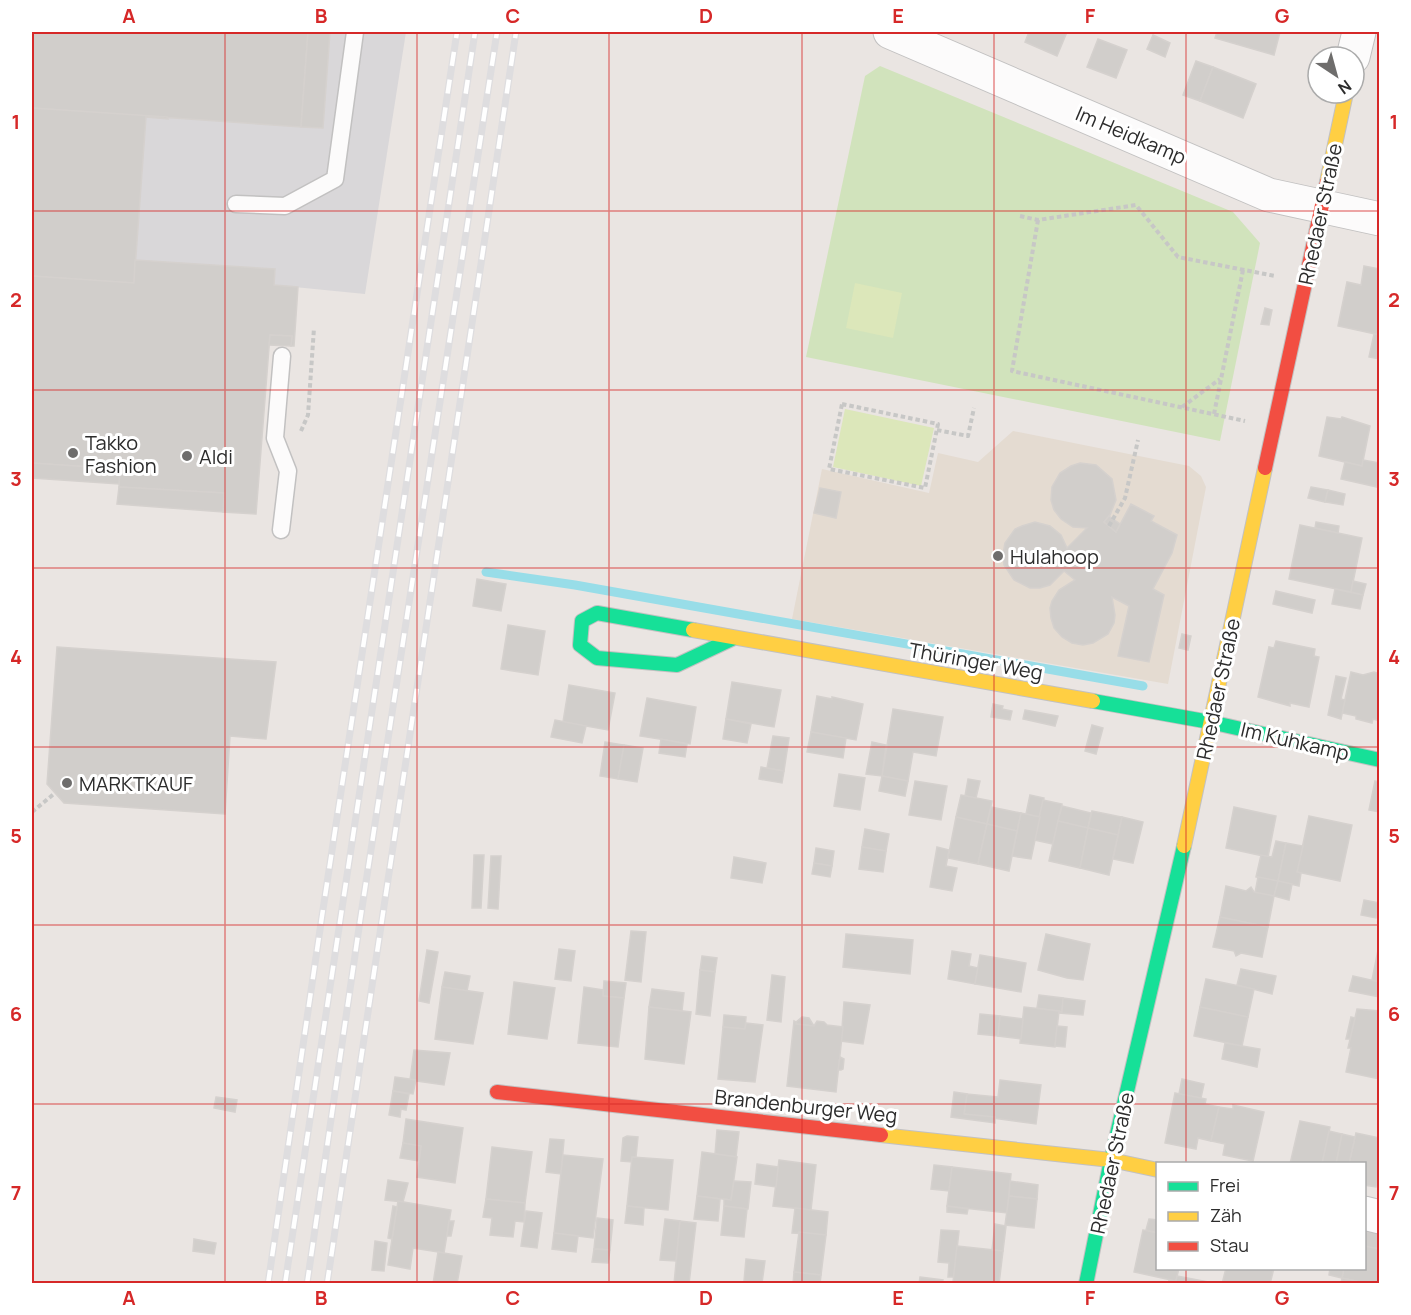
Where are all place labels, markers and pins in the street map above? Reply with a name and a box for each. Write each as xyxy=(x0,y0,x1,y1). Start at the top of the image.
place label: Takko Fashion xyxy=(85,429,157,479)
place label: Aldi xyxy=(199,443,233,470)
marker: Takko Fashion xyxy=(66,446,80,460)
marker: Aldi xyxy=(180,449,194,463)
place label: Hulahoop xyxy=(1010,543,1099,570)
marker: Hulahoop xyxy=(991,549,1005,563)
place label: MARKTKAUF xyxy=(79,770,193,797)
marker: MARKTKAUF xyxy=(60,776,74,790)

